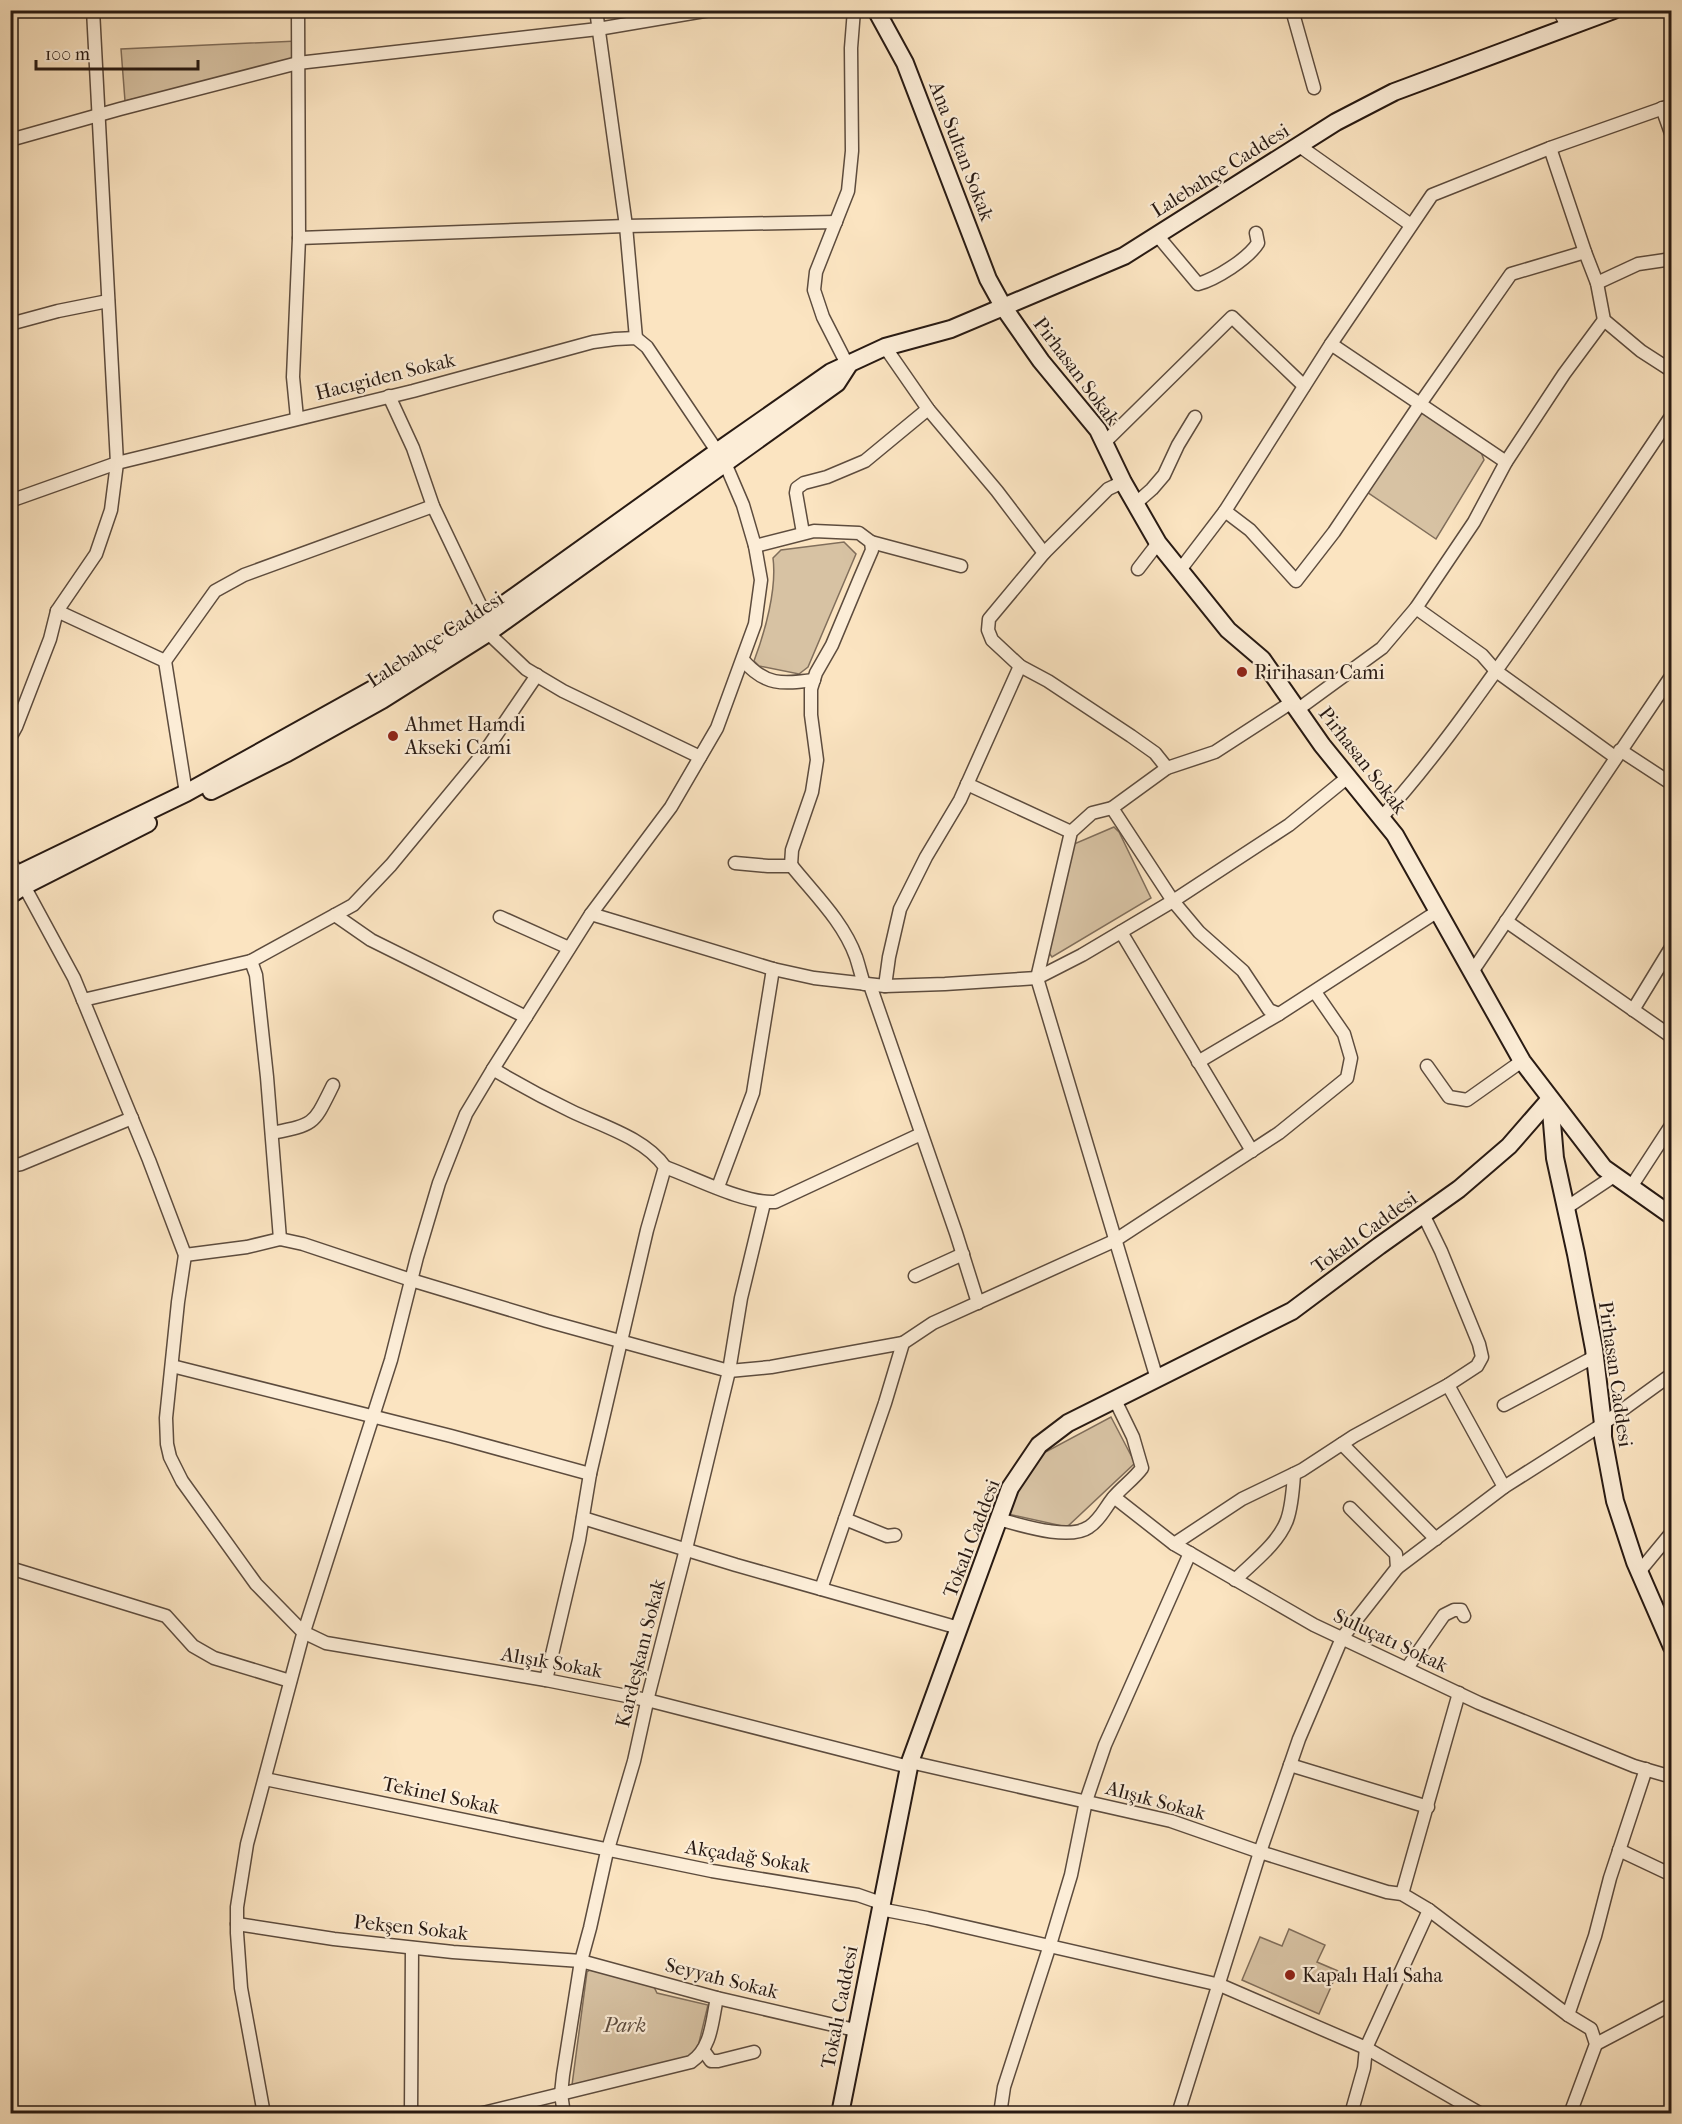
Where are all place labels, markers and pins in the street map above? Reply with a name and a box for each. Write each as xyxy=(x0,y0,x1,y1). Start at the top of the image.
place label: Pirihasan Cami xyxy=(1254,661,1385,684)
marker: Pirihasan Cami xyxy=(1235,665,1249,679)
place label: Ahmet Hamdi Akseki Cami xyxy=(404,713,526,759)
marker: Ahmet Hamdi Akseki Cami xyxy=(386,729,400,743)
place label: Kapalı Halı Saha xyxy=(1302,1964,1443,1987)
marker: Kapalı Halı Saha xyxy=(1283,1968,1297,1982)

